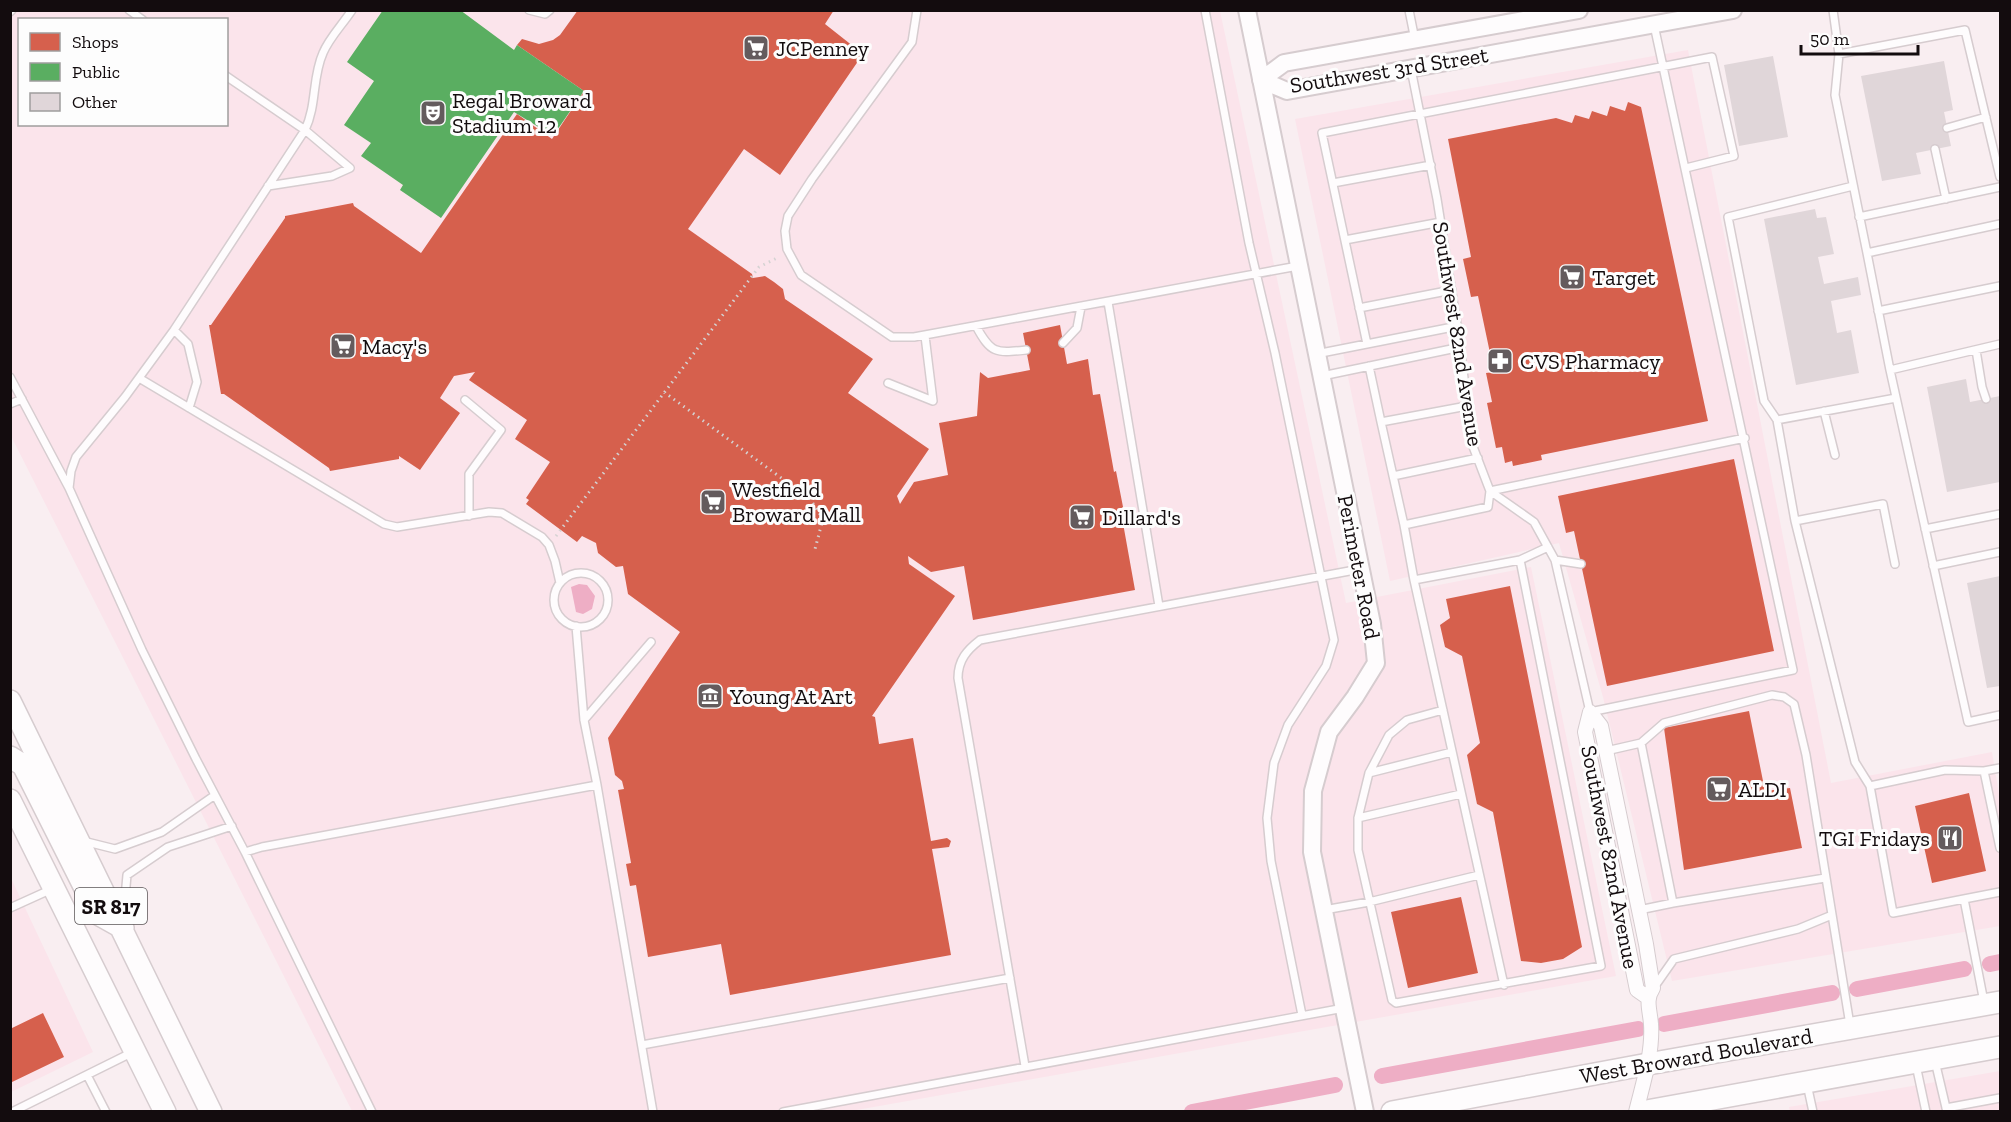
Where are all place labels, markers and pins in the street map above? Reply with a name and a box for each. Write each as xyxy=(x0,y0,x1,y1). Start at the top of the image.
supermarket icon: JCPenney xyxy=(741,33,771,63)
place label: JCPenney xyxy=(776,35,870,62)
place label: Regal Broward Stadium 12 xyxy=(452,87,592,139)
theatre icon: Regal Broward Stadium 12 xyxy=(418,98,448,128)
supermarket icon: Target xyxy=(1557,262,1587,292)
place label: Target xyxy=(1592,264,1656,291)
supermarket icon: Macy's xyxy=(328,331,358,361)
place label: Macy's xyxy=(362,333,427,360)
pharmacy icon: CVS Pharmacy xyxy=(1485,346,1515,376)
place label: CVS Pharmacy xyxy=(1520,348,1661,375)
place label: Westfield Broward Mall xyxy=(732,476,861,528)
supermarket icon: Westfield Broward Mall xyxy=(698,487,728,517)
supermarket icon: Dillard's xyxy=(1067,502,1097,532)
place label: Dillard's xyxy=(1102,504,1181,531)
museum icon: Young At Art xyxy=(695,681,725,711)
place label: Young At Art xyxy=(729,683,853,710)
supermarket icon: ALDI xyxy=(1704,774,1734,804)
place label: ALDI xyxy=(1738,776,1787,803)
restaurant icon: TGI Fridays xyxy=(1935,823,1965,853)
place label: TGI Fridays xyxy=(1819,825,1930,852)

